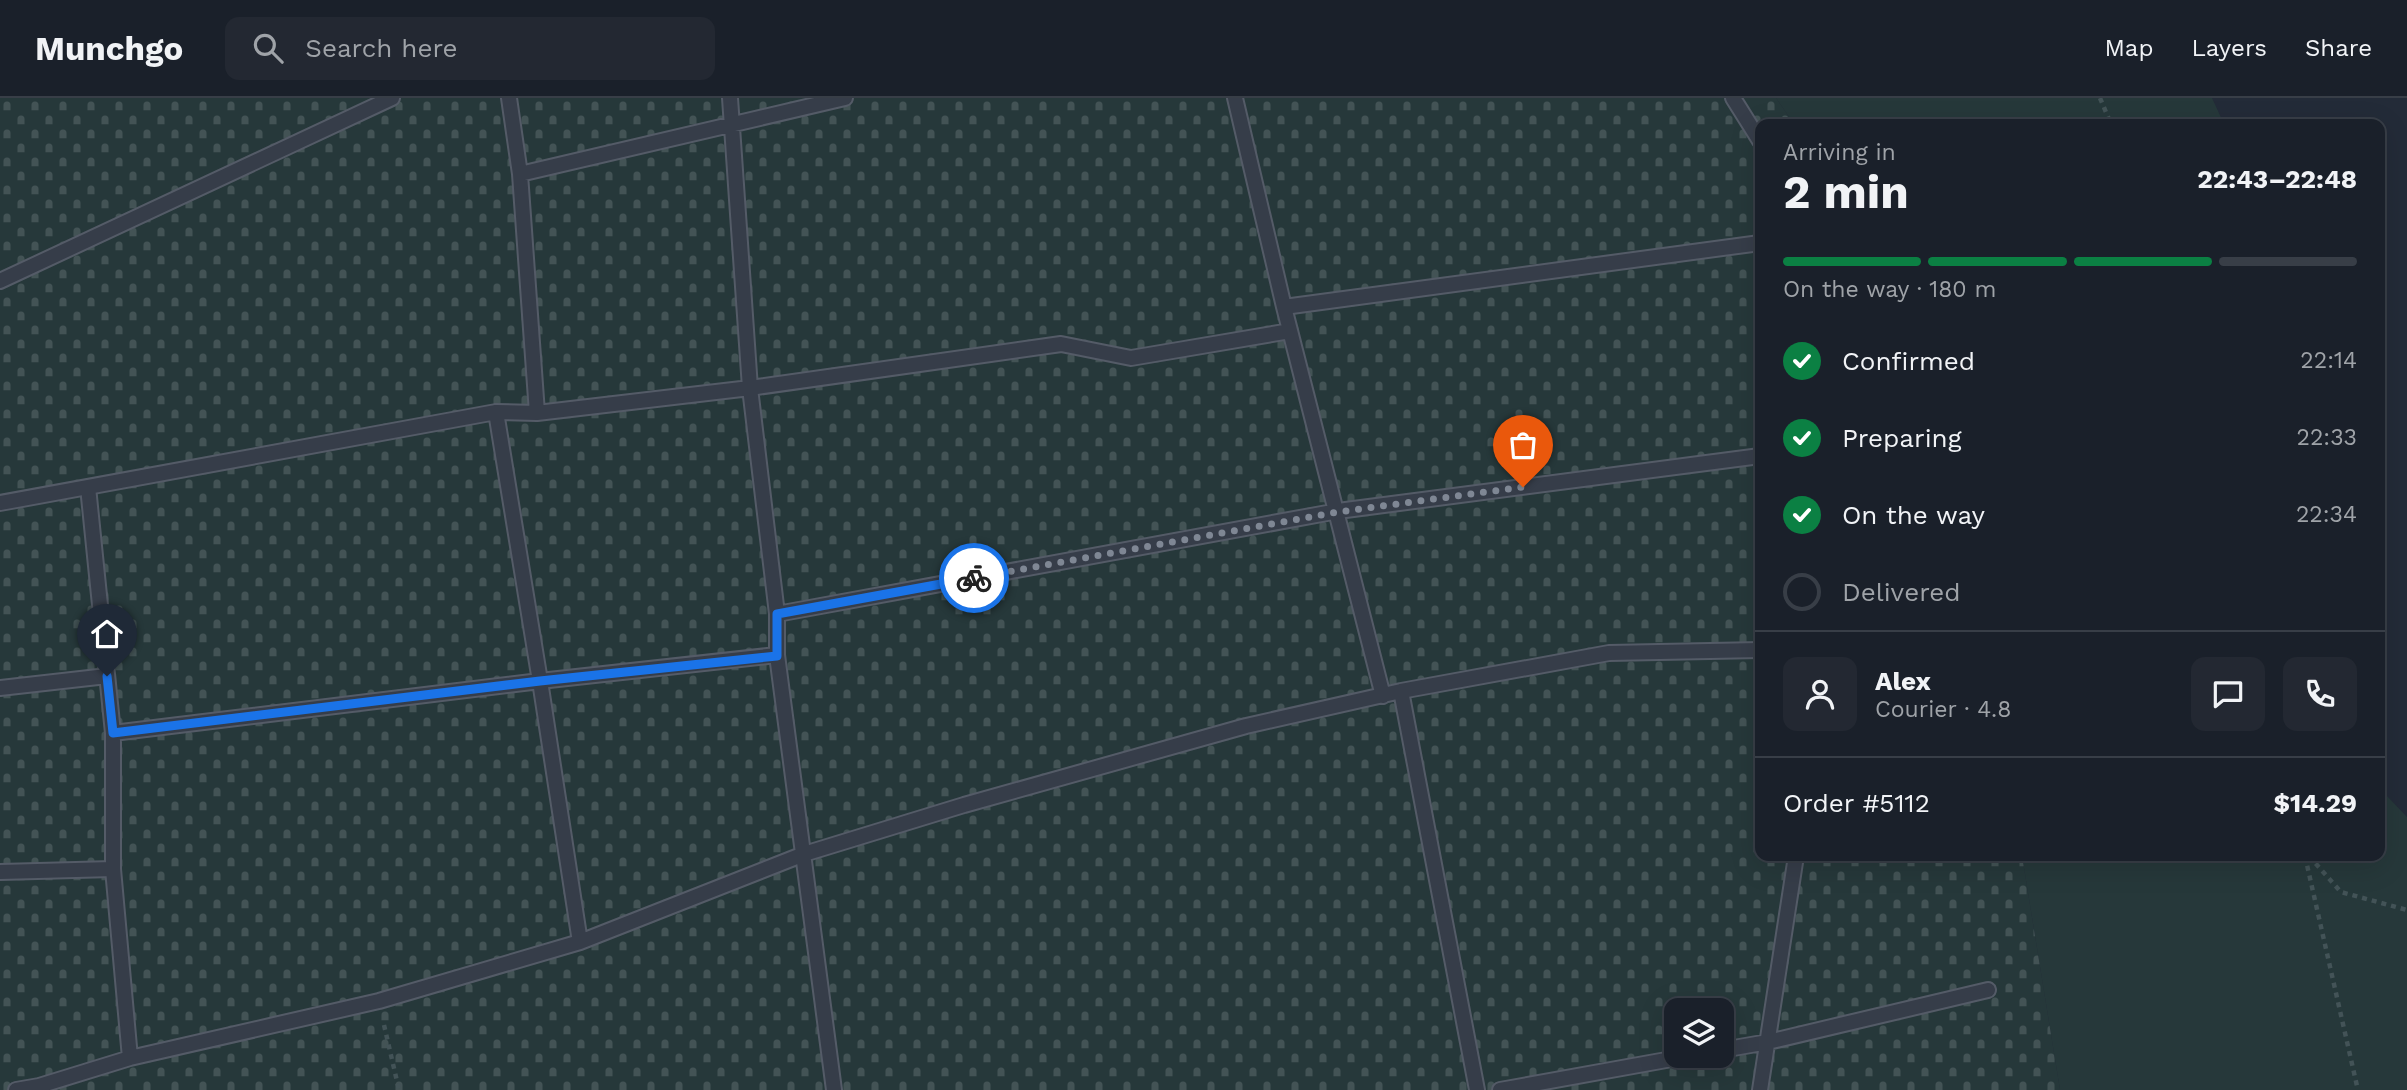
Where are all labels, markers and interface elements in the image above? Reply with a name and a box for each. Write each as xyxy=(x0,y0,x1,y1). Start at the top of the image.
search box xyxy=(225,17,715,80)
text: Munchgo xyxy=(35,29,183,68)
icon: search xyxy=(249,29,287,67)
text: Search here xyxy=(305,33,458,63)
text: Map xyxy=(2105,34,2153,62)
text: Layers xyxy=(2191,34,2267,62)
text: Share xyxy=(2305,34,2372,62)
text: Arriving in xyxy=(1783,139,1896,166)
text: 22:43–22:48 xyxy=(2197,164,2357,194)
text: 2 min xyxy=(1783,165,1909,219)
text: On the way · 180 m xyxy=(1783,276,1996,303)
icon: check xyxy=(1783,342,1821,380)
text: Confirmed xyxy=(1842,346,1975,376)
text: 22:14 xyxy=(2300,347,2357,374)
pin xyxy=(1493,415,1553,487)
icon: check xyxy=(1783,419,1821,457)
text: Preparing xyxy=(1842,423,1962,453)
text: 22:33 xyxy=(2297,424,2357,451)
icon: bag xyxy=(1504,426,1542,464)
icon: check xyxy=(1783,496,1821,534)
text: On the way xyxy=(1842,500,1985,530)
text: 22:34 xyxy=(2296,501,2357,528)
courier xyxy=(939,543,1009,613)
icon: bike xyxy=(955,559,993,597)
text: Delivered xyxy=(1842,577,1961,607)
pin xyxy=(77,604,137,676)
icon: home xyxy=(88,615,126,653)
button: person xyxy=(1783,657,1857,731)
button: chat xyxy=(2191,657,2265,731)
button: phone xyxy=(2283,657,2357,731)
text: Alex xyxy=(1875,666,1931,696)
text: Courier · 4.8 xyxy=(1875,696,2011,723)
text: Order #5112 xyxy=(1783,788,1930,818)
text: $14.29 xyxy=(2273,788,2357,818)
map controls xyxy=(1664,998,1734,1068)
button: layers xyxy=(1664,998,1734,1068)

